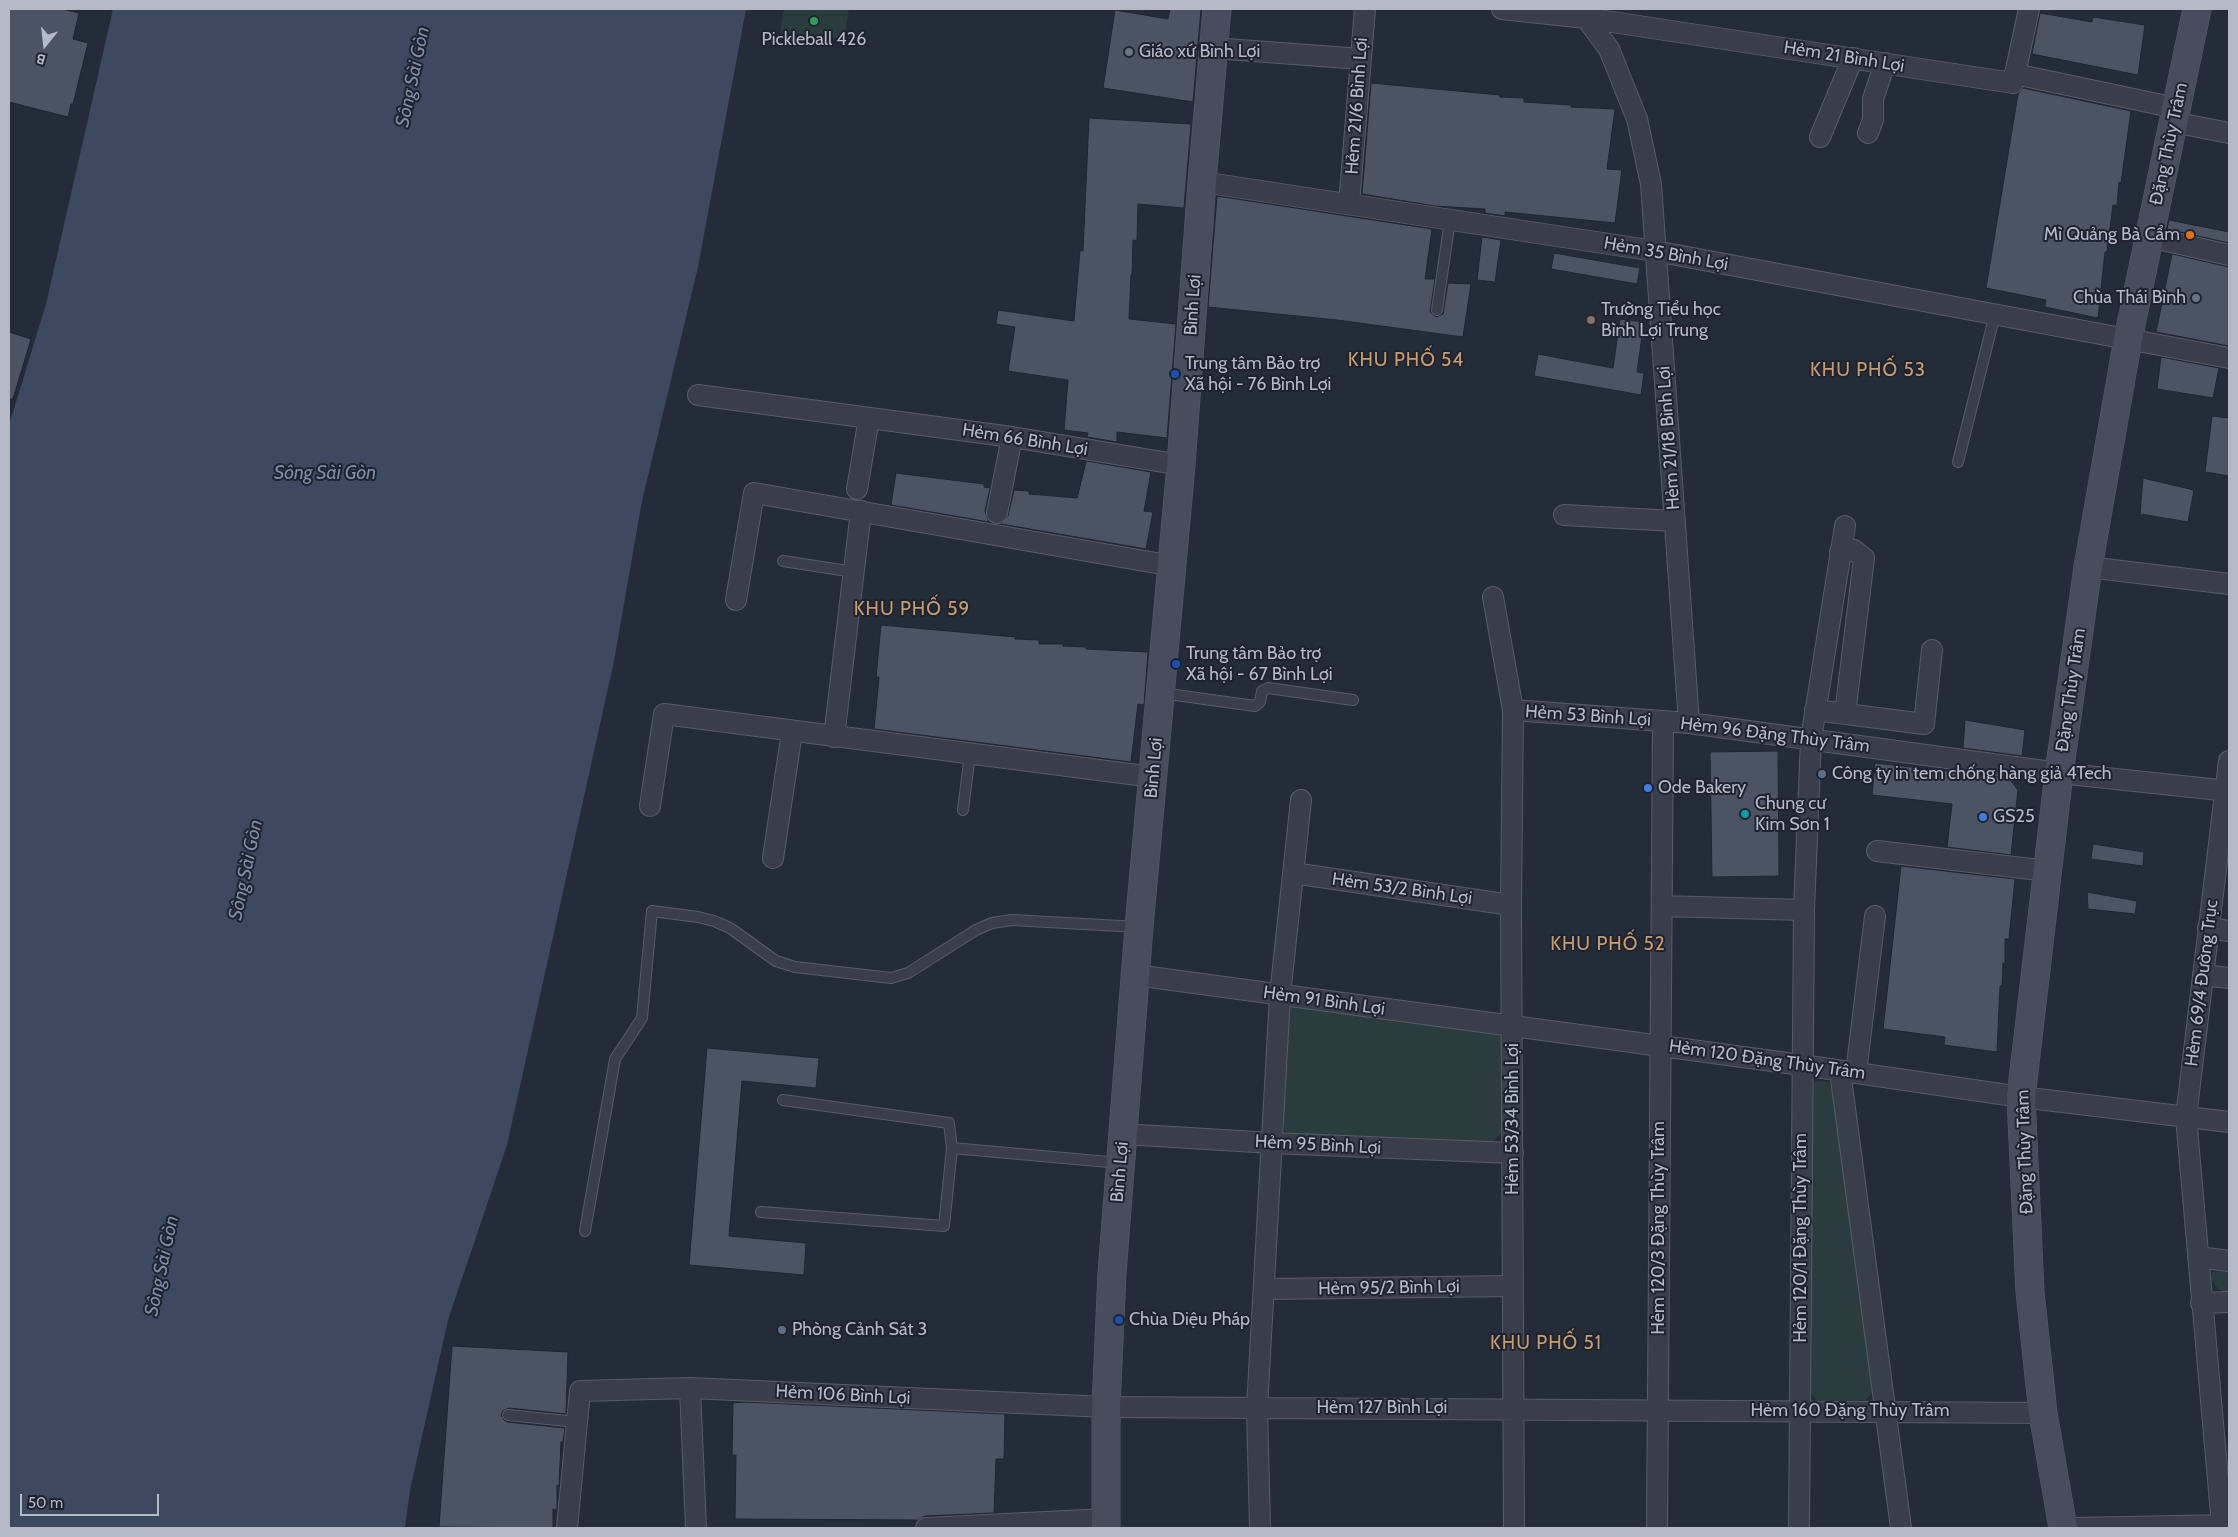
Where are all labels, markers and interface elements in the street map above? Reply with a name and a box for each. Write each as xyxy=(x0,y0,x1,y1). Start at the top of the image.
marker: Pickleball 426 xyxy=(808,15,820,27)
north arrow xyxy=(20,20,70,70)
water label: Sông Sài Gòn xyxy=(391,25,435,129)
place label: Pickleball 426 xyxy=(762,29,866,51)
street label: Hẻm 21/6 Bình Lợi xyxy=(1341,37,1373,175)
street label: Hẻm 21 Bình Lợi xyxy=(1782,37,1906,77)
place label: Giáo xứ Bình Lợi xyxy=(1139,41,1260,63)
marker: Giáo xứ Bình Lợi xyxy=(1123,46,1135,58)
text: B xyxy=(34,50,48,69)
street label: Đặng Thùy Trâm xyxy=(2145,81,2193,207)
place label: Mì Quảng Bà Cẩm xyxy=(2044,224,2180,246)
marker: Mì Quảng Bà Cẩm xyxy=(2184,229,2196,241)
street label: Hẻm 35 Bình Lợi xyxy=(1602,232,1730,276)
street label: Bình Lợi xyxy=(1180,274,1206,336)
place label: Chùa Thái Bình xyxy=(2073,287,2186,309)
marker: Chùa Thái Bình xyxy=(2190,292,2202,304)
place label: Trường Tiểu học Bình Lợi Trung xyxy=(1601,299,1721,342)
marker: Trường Tiểu học Bình Lợi Trung xyxy=(1585,314,1597,326)
district label: KHU PHỐ 54 xyxy=(1346,349,1466,371)
place label: Trung tâm Bảo trợ Xã hội - 76 Bình Lợi xyxy=(1185,353,1331,396)
district label: KHU PHỐ 53 xyxy=(1809,359,1927,381)
street label: Hẻm 21/18 Bình Lợi xyxy=(1653,365,1685,511)
marker: Trung tâm Bảo trợ Xã hội - 76 Bình Lợi xyxy=(1169,368,1181,380)
street label: Hẻm 66 Bình Lợi xyxy=(961,419,1089,461)
water label: Sông Sài Gòn xyxy=(274,462,376,484)
district label: KHU PHỐ 59 xyxy=(853,598,971,620)
street label: Đặng Thùy Trâm xyxy=(2052,627,2090,753)
place label: Trung tâm Bảo trợ Xã hội - 67 Bình Lợi xyxy=(1186,643,1333,686)
marker: Trung tâm Bảo trợ Xã hội - 67 Bình Lợi xyxy=(1170,658,1182,670)
street label: Hẻm 53 Bình Lợi xyxy=(1524,701,1652,731)
street label: Hẻm 96 Đặng Thùy Trâm xyxy=(1679,713,1871,757)
street label: Bình Lợi xyxy=(1141,737,1167,799)
place label: Công ty in tem chống hàng giả 4Tech xyxy=(1832,763,2112,785)
marker: Công ty in tem chống hàng giả 4Tech xyxy=(1816,768,1828,780)
place label: Ode Bakery xyxy=(1658,777,1746,799)
marker: Ode Bakery xyxy=(1642,782,1654,794)
place label: Chung cư Kim Sơn 1 xyxy=(1755,793,1830,836)
place label: GS25 xyxy=(1993,806,2035,828)
marker: Chung cư Kim Sơn 1 xyxy=(1739,808,1751,820)
marker: GS25 xyxy=(1977,811,1989,823)
water label: Sông Sài Gòn xyxy=(224,818,268,922)
street label: Hẻm 53/2 Bình Lợi xyxy=(1331,868,1473,910)
street label: Hẻm 69/4 Đường Trục xyxy=(2181,898,2223,1068)
district label: KHU PHỐ 52 xyxy=(1549,933,1667,955)
street label: Hẻm 91 Bình Lợi xyxy=(1262,982,1386,1020)
street label: Hẻm 120 Đặng Thùy Trâm xyxy=(1667,1036,1867,1084)
street label: Hẻm 53/34 Bình Lợi xyxy=(1502,1043,1524,1195)
street label: Đặng Thùy Trâm xyxy=(2012,1089,2038,1215)
street label: Hẻm 120/3 Đặng Thùy Trâm xyxy=(1648,1121,1670,1335)
street label: Hẻm 95 Bình Lợi xyxy=(1254,1131,1382,1159)
street label: Hẻm 120/1 Đặng Thùy Trâm xyxy=(1790,1133,1812,1343)
street label: Bình Lợi xyxy=(1107,1141,1133,1203)
water label: Sông Sài Gòn xyxy=(140,1214,184,1318)
street label: Hẻm 95/2 Bình Lợi xyxy=(1318,1276,1460,1300)
place label: Chùa Diệu Pháp xyxy=(1129,1309,1250,1331)
marker: Chùa Diệu Pháp xyxy=(1113,1314,1125,1326)
place label: Phòng Cảnh Sát 3 xyxy=(792,1319,927,1341)
marker: Phòng Cảnh Sát 3 xyxy=(776,1324,788,1336)
district label: KHU PHỐ 51 xyxy=(1489,1332,1603,1354)
street label: Hẻm 106 Bình Lợi xyxy=(775,1381,911,1409)
street label: Hẻm 127 Bình Lợi xyxy=(1317,1397,1447,1419)
street label: Hẻm 160 Đặng Thùy Trâm xyxy=(1751,1400,1949,1422)
scale bar xyxy=(22,1484,161,1516)
text: 50 m xyxy=(28,1494,63,1512)

